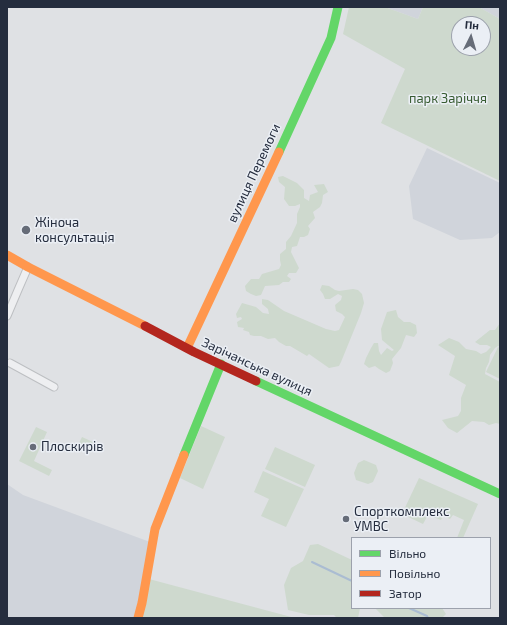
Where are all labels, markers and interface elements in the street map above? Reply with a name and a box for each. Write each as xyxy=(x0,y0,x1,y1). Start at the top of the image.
north arrow xyxy=(451,16,491,56)
text: Пн xyxy=(464,17,480,32)
park label: парк Заріччя xyxy=(409,91,487,107)
street label: вулиця Перемоги xyxy=(224,121,284,225)
place label: Жіноча консультація xyxy=(35,215,115,246)
marker: Жіноча консультація xyxy=(20,224,32,236)
street label: Зарічанська вулиця xyxy=(199,335,315,399)
place label: Плоскирів xyxy=(41,439,103,455)
marker: Плоскирів xyxy=(28,442,38,452)
place label: Спорткомплекс УМВС xyxy=(354,504,449,535)
marker: Спорткомплекс УМВС xyxy=(341,514,351,524)
legend xyxy=(351,537,491,609)
text: Вільно xyxy=(389,546,426,560)
text: Повільно xyxy=(389,566,440,580)
text: Затор xyxy=(389,586,422,600)

